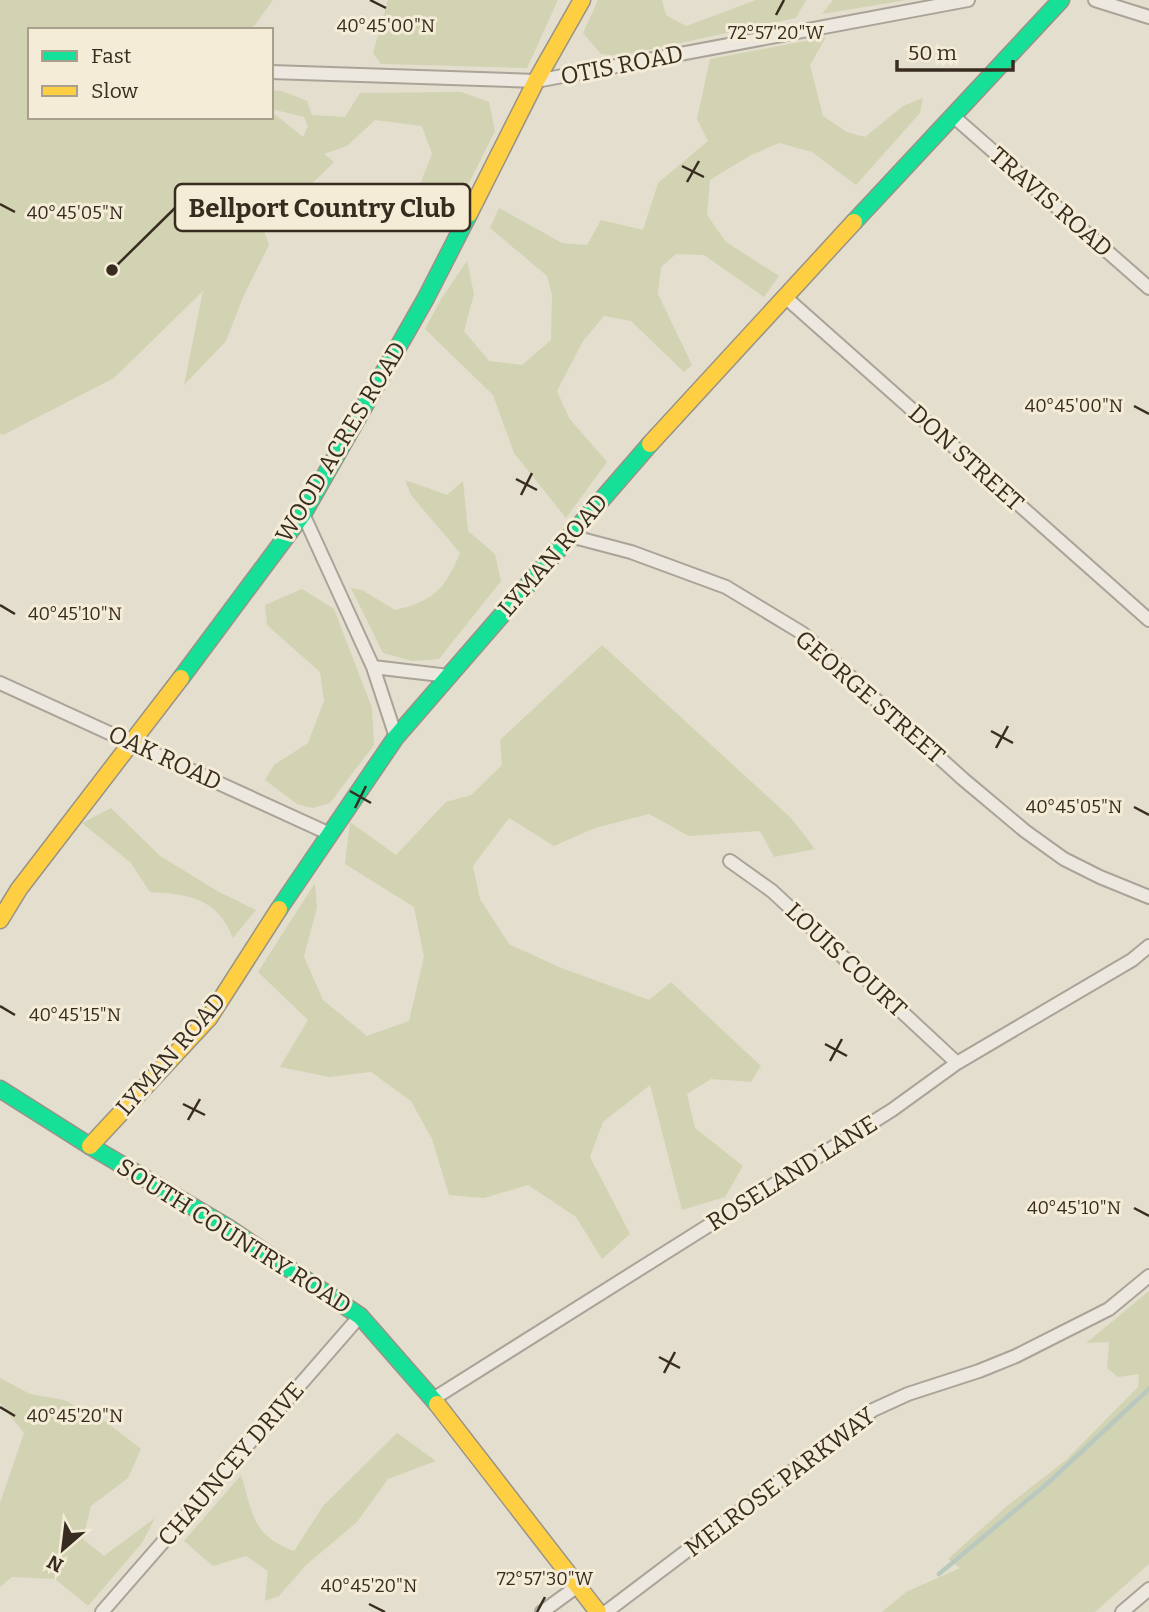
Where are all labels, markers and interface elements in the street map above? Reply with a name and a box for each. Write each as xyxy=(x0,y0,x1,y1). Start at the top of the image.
text: 40°45'00"N xyxy=(337,15,435,37)
text: 72°57'20"W xyxy=(728,22,825,44)
legend xyxy=(28,28,273,119)
scale bar xyxy=(897,28,1012,72)
street label: OTIS ROAD xyxy=(558,39,686,91)
text: 50 m xyxy=(908,40,957,66)
text: Fast xyxy=(91,43,132,69)
text: Slow xyxy=(91,78,138,104)
street label: TRAVIS ROAD xyxy=(984,141,1118,263)
callout: Bellport Country Club xyxy=(175,184,470,231)
text: Bellport Country Club xyxy=(189,193,455,224)
text: 40°45'05"N xyxy=(27,202,123,224)
street label: WOOD ACRES ROAD xyxy=(270,337,412,547)
text: 40°45'00"N xyxy=(1025,395,1123,417)
street label: DON STREET xyxy=(903,399,1029,517)
street label: LYMAN ROAD xyxy=(492,488,614,622)
text: 40°45'10"N xyxy=(28,603,122,625)
street label: GEORGE STREET xyxy=(790,625,950,769)
street label: OAK ROAD xyxy=(104,720,226,796)
text: 40°45'05"N xyxy=(1026,796,1122,818)
street label: LOUIS COURT xyxy=(780,897,912,1023)
street label: LYMAN ROAD xyxy=(110,987,232,1121)
text: 40°45'15"N xyxy=(29,1004,121,1026)
street label: ROSELAND LANE xyxy=(702,1109,882,1237)
street label: SOUTH COUNTRY ROAD xyxy=(112,1152,356,1320)
text: 40°45'10"N xyxy=(1027,1197,1121,1219)
street label: CHAUNCEY DRIVE xyxy=(152,1376,310,1552)
street label: MELROSE PARKWAY xyxy=(679,1401,881,1563)
text: 40°45'20"N xyxy=(27,1405,123,1427)
north arrow xyxy=(28,1514,98,1584)
text: N xyxy=(43,1550,67,1577)
text: 72°57'30"W xyxy=(497,1568,594,1590)
text: 40°45'20"N xyxy=(321,1575,417,1597)

